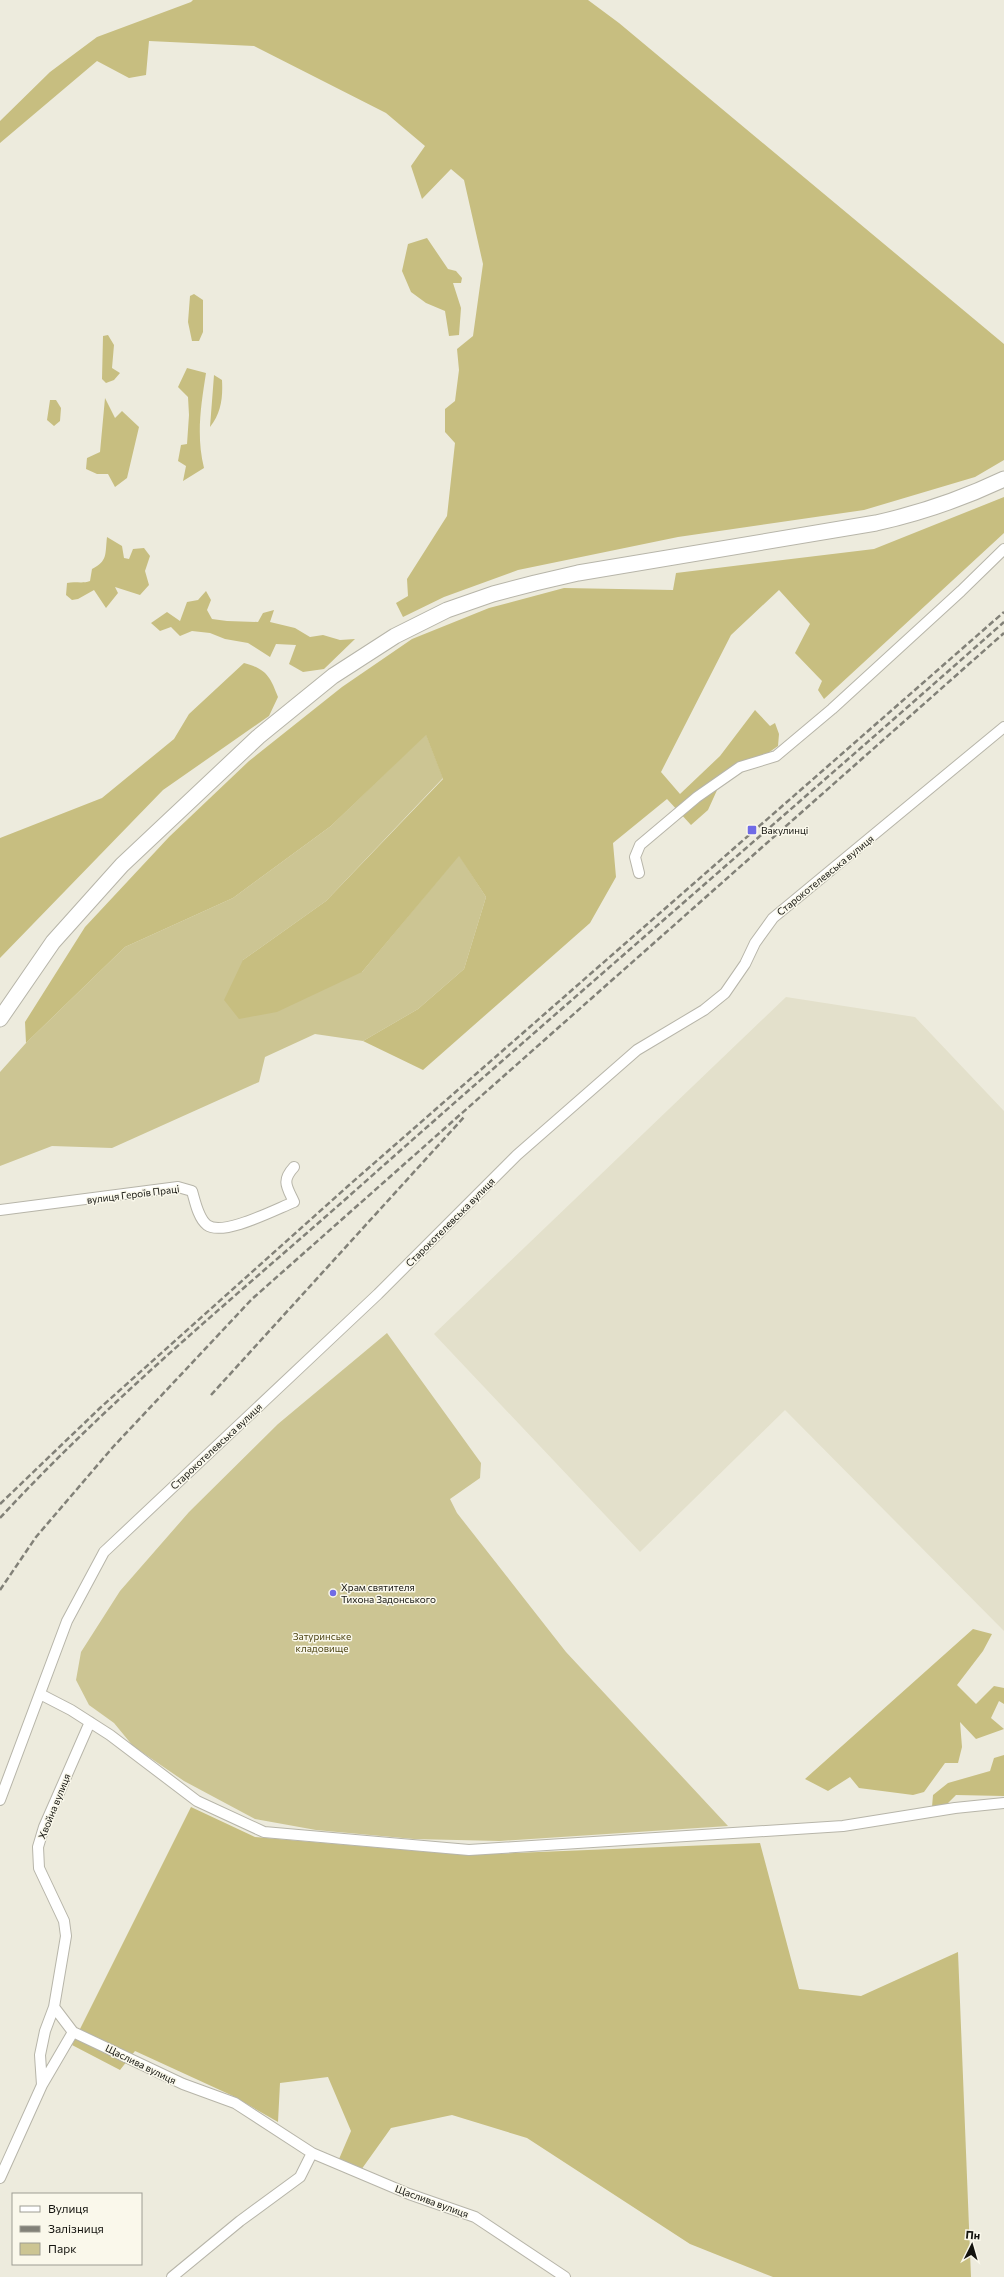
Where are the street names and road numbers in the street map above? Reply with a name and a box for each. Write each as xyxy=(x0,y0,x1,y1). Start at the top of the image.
street label: Старокотелевська вулиця xyxy=(774,832,876,918)
street label: Старокотелевська вулиця xyxy=(403,1175,497,1269)
street label: вулиця Героїв Праці xyxy=(86,1182,180,1206)
street label: Старокотелевська вулиця xyxy=(168,1400,264,1492)
street label: Хвойна вулиця xyxy=(35,1772,73,1840)
street label: Щаслива вулиця xyxy=(104,2042,178,2086)
street label: Щаслива вулиця xyxy=(394,2182,470,2220)

